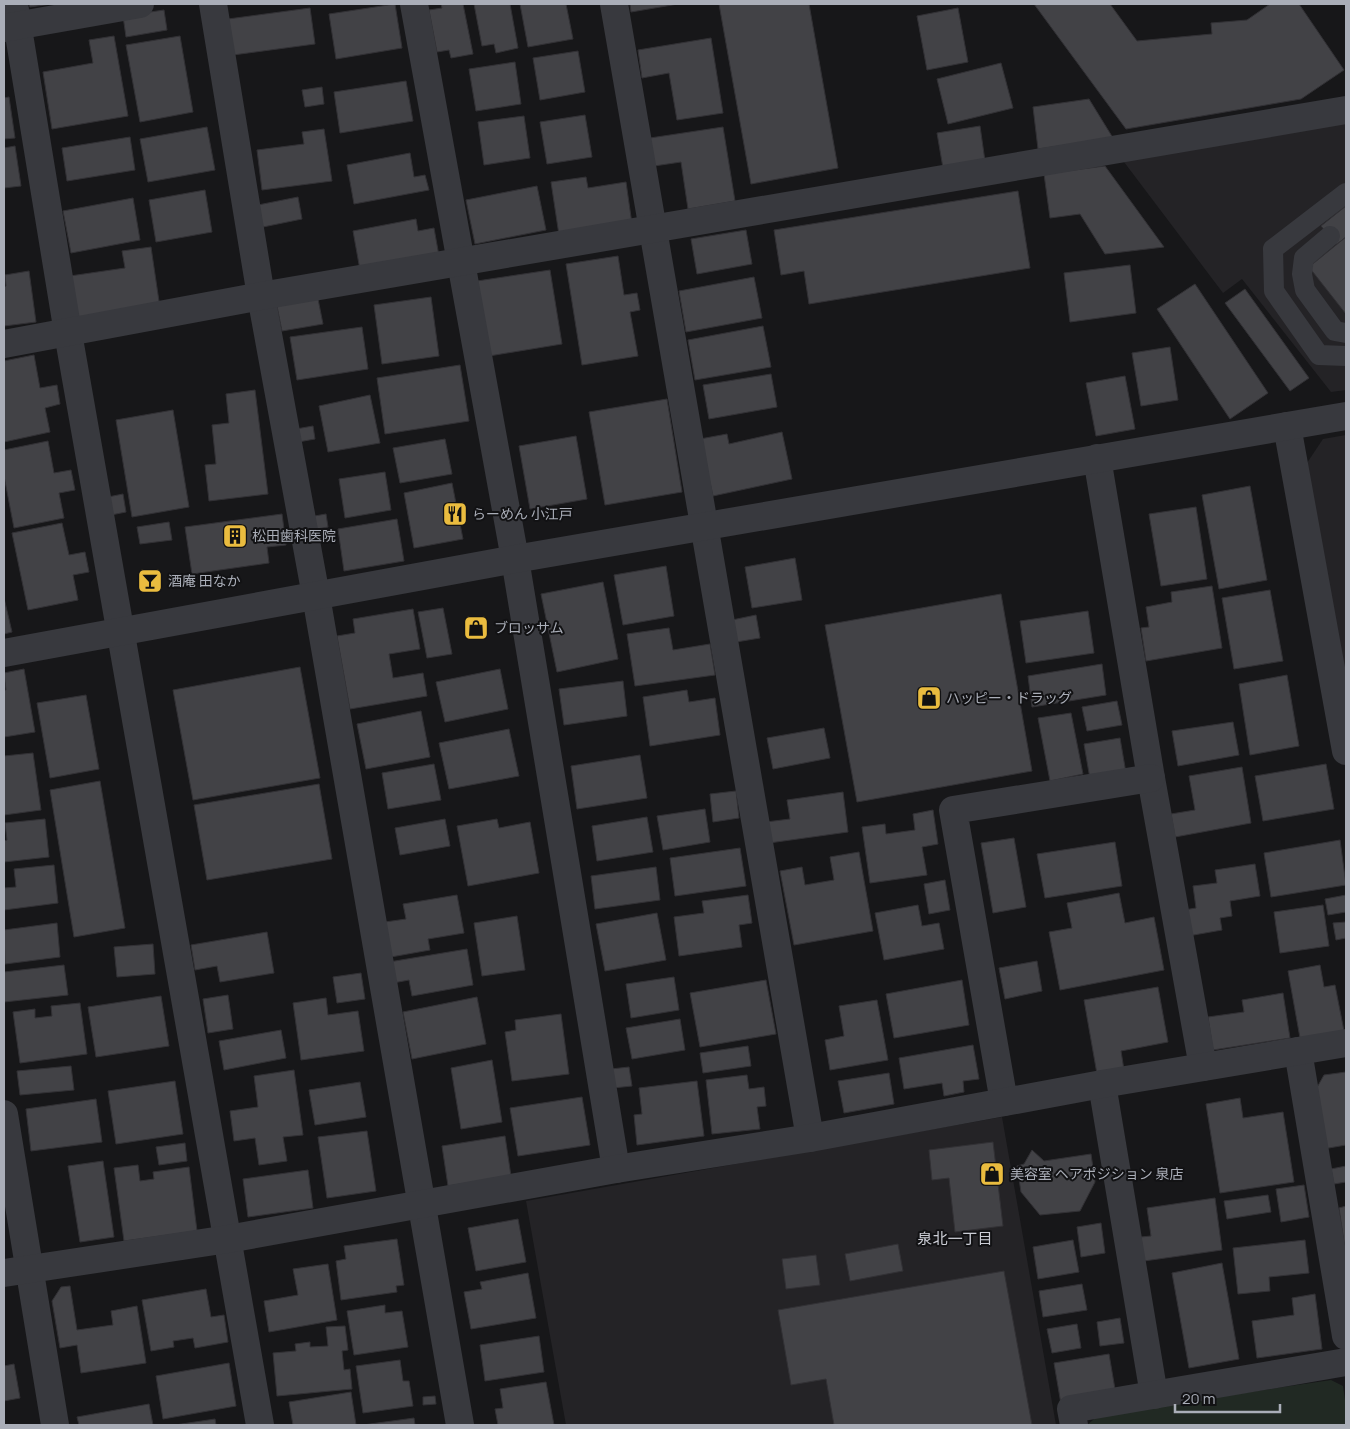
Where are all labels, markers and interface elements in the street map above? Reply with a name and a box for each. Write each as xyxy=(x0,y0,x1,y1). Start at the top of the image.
restaurant icon: らーめん 小江戸 xyxy=(442,501,468,527)
place label: らーめん 小江戸 xyxy=(472,504,573,523)
building icon: 松田歯科医院 xyxy=(222,523,248,549)
place label: 松田歯科医院 xyxy=(252,526,336,545)
bar icon: 酒庵 田なか xyxy=(137,568,163,594)
place label: 酒庵 田なか xyxy=(168,571,241,590)
shop icon: ブロッサム xyxy=(463,615,489,641)
place label: ブロッサム xyxy=(494,618,564,637)
shop icon: ハッピー・ドラッグ xyxy=(916,685,942,711)
place label: ハッピー・ドラッグ xyxy=(946,688,1072,707)
shop icon: 美容室 ヘアポジション 泉店 xyxy=(979,1161,1005,1187)
place label: 美容室 ヘアポジション 泉店 xyxy=(1010,1164,1184,1183)
district label: 泉北一丁目 xyxy=(917,1228,993,1249)
scale bar xyxy=(1175,1382,1280,1414)
text: 20 m xyxy=(1182,1388,1215,1409)

